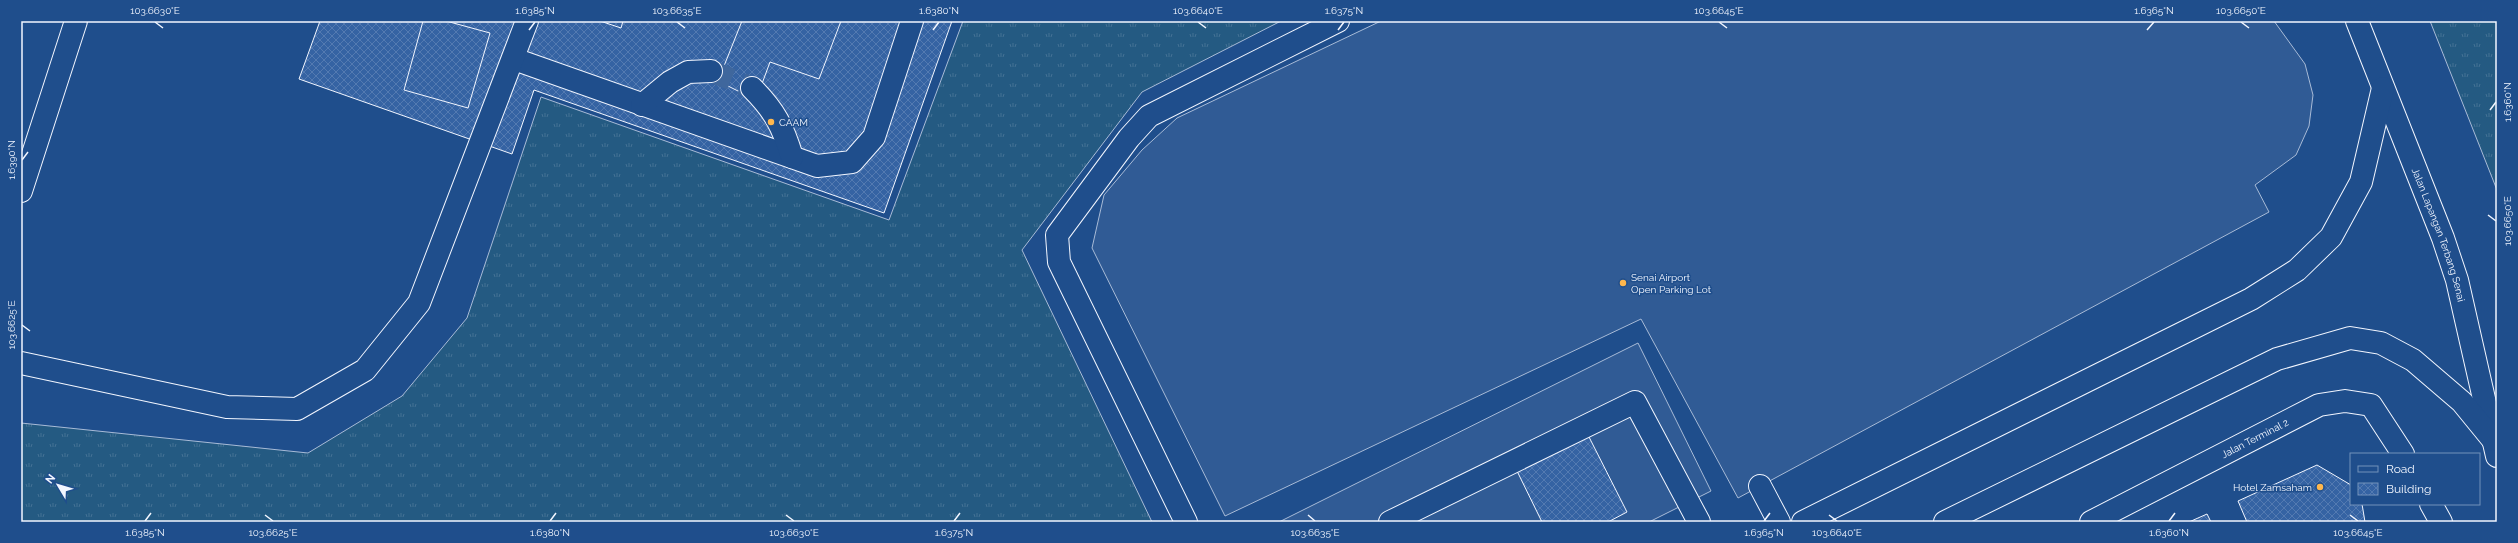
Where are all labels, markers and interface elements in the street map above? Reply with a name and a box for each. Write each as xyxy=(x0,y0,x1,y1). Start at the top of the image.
text: 103.6630°E xyxy=(130,5,180,16)
text: 1.6385°N xyxy=(515,5,555,16)
text: 103.6635°E xyxy=(652,5,702,16)
text: 1.6380°N xyxy=(919,5,959,16)
text: 103.6640°E xyxy=(1173,5,1223,16)
text: 1.6375°N xyxy=(1325,5,1363,16)
text: 103.6645°E xyxy=(1694,5,1744,16)
text: 1.6365°N xyxy=(2134,5,2174,16)
text: 103.6650°E xyxy=(2216,5,2266,16)
text: 1.6360°N xyxy=(2502,82,2513,122)
marker: CAAM xyxy=(766,117,776,127)
place label: CAAM xyxy=(779,117,808,128)
text: 1.6390°N xyxy=(6,140,17,180)
street label: Jalan Lapangan Terbang Senai xyxy=(2410,166,2467,303)
text: 103.6650°E xyxy=(2502,196,2513,246)
place label: Senai Airport Open Parking Lot xyxy=(1631,272,1712,295)
marker: Senai Airport Open Parking Lot xyxy=(1618,278,1628,288)
text: 103.6625°E xyxy=(6,300,17,350)
street label: Jalan Terminal 2 xyxy=(2220,417,2290,460)
legend xyxy=(2350,453,2480,505)
text: Road xyxy=(2386,462,2415,476)
north arrow xyxy=(38,465,78,505)
text: N xyxy=(43,472,58,486)
place label: Hotel Zamsaham xyxy=(2233,482,2312,493)
marker: Hotel Zamsaham xyxy=(2315,482,2325,492)
text: Building xyxy=(2386,482,2432,496)
text: 1.6385°N xyxy=(125,527,165,538)
text: 103.6625°E xyxy=(248,527,298,538)
text: 1.6380°N xyxy=(530,527,570,538)
text: 103.6630°E xyxy=(769,527,819,538)
text: 1.6375°N xyxy=(935,527,973,538)
text: 103.6635°E xyxy=(1290,527,1340,538)
text: 1.6365°N xyxy=(1744,527,1784,538)
text: 103.6640°E xyxy=(1812,527,1862,538)
text: 1.6360°N xyxy=(2149,527,2189,538)
text: 103.6645°E xyxy=(2333,527,2383,538)

